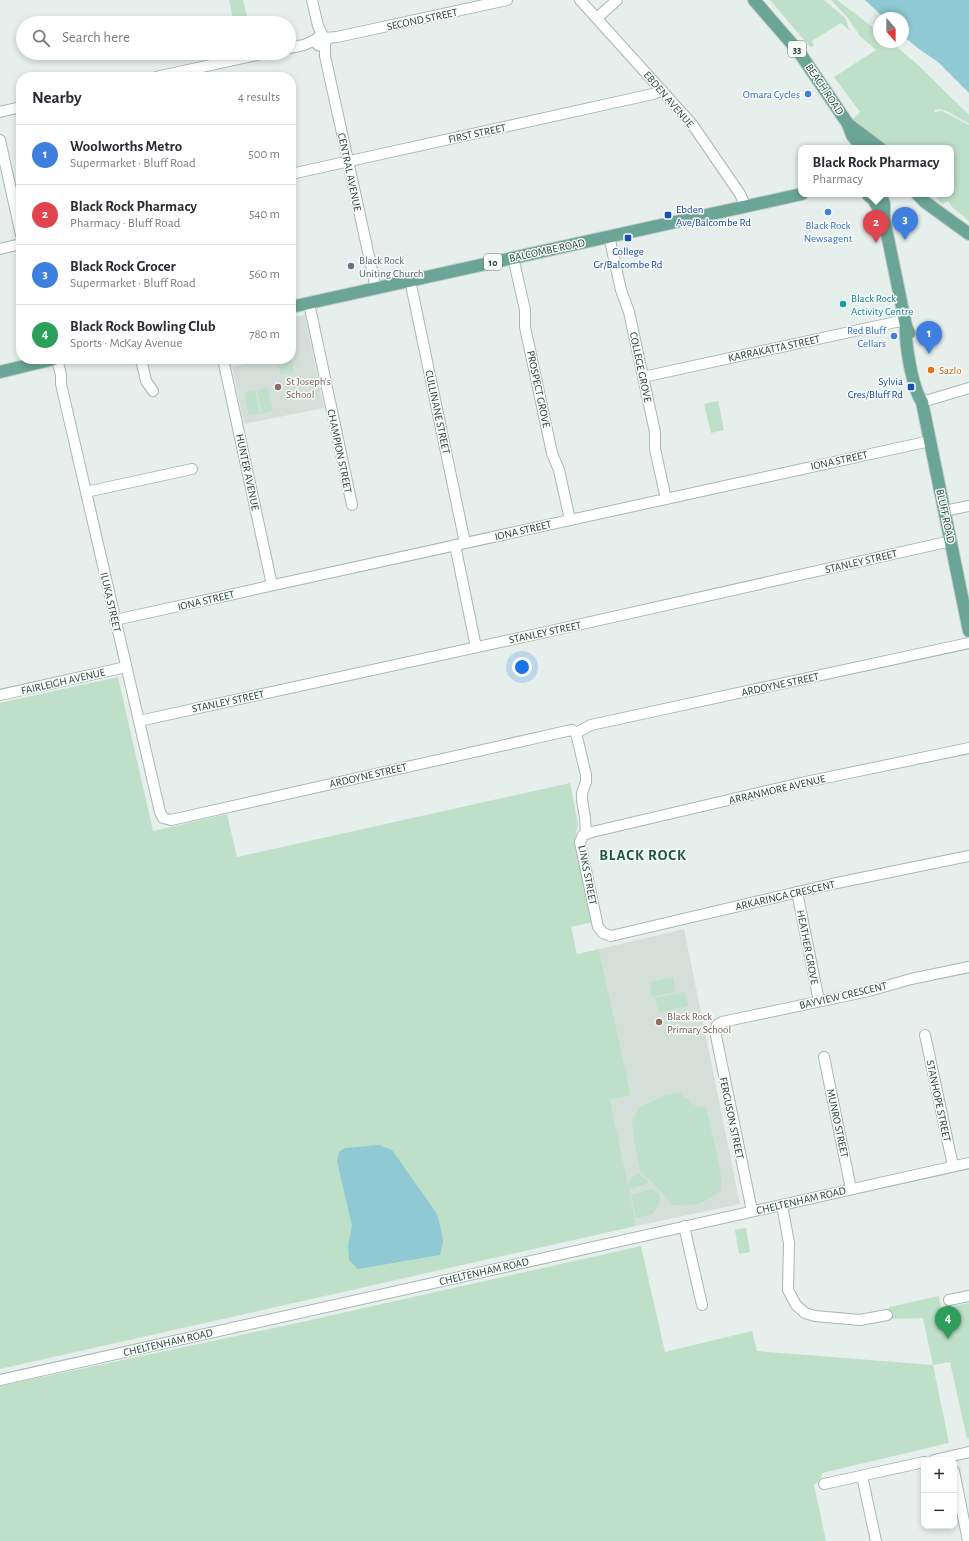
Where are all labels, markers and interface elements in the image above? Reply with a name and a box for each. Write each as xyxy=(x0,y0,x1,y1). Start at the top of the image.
street label: SECOND STREET xyxy=(386,7,459,32)
north arrow xyxy=(873,12,909,48)
search box xyxy=(16,16,296,60)
icon: search xyxy=(30,27,52,49)
text: Search here xyxy=(62,30,130,45)
road number: 33 xyxy=(788,41,806,57)
street label: BEACH ROAD xyxy=(804,62,846,117)
street label: EBDEN AVENUE xyxy=(641,69,696,130)
text: Nearby xyxy=(32,89,82,106)
place label: Omara Cycles xyxy=(743,89,800,100)
marker: Omara Cycles xyxy=(803,89,813,99)
text: 4 results xyxy=(238,91,280,104)
street label: FIRST STREET xyxy=(447,122,507,145)
street label: CENTRAL AVENUE xyxy=(336,132,363,213)
text: Woolworths Metro xyxy=(70,139,182,154)
popup xyxy=(798,145,954,197)
text: 1 xyxy=(43,148,47,161)
text: 500 m xyxy=(248,148,280,161)
text: Black Rock Pharmacy xyxy=(813,155,939,170)
text: Supermarket · Bluff Road xyxy=(70,157,196,170)
text: Pharmacy xyxy=(813,173,863,186)
text: Black Rock Pharmacy xyxy=(70,199,197,214)
place label: Ebden Ave/Balcombe Rd xyxy=(676,204,751,228)
marker: Black Rock Newsagent xyxy=(823,207,833,217)
pin: 3 xyxy=(892,207,918,240)
text: 2 xyxy=(42,208,48,221)
text: 540 m xyxy=(249,208,280,221)
marker: Ebden Ave/Balcombe Rd xyxy=(663,210,673,220)
pin: 2 xyxy=(863,210,889,243)
text: Pharmacy · Bluff Road xyxy=(70,217,180,230)
place label: Black Rock Newsagent xyxy=(804,220,853,244)
marker: College Gr/Balcombe Rd xyxy=(623,233,633,243)
street label: BALCOMBE ROAD xyxy=(508,237,586,264)
place label: College Gr/Balcombe Rd xyxy=(593,246,663,270)
road number: 10 xyxy=(484,254,502,270)
place label: Black Rock Uniting Church xyxy=(359,255,423,279)
text: Black Rock Grocer xyxy=(70,259,176,274)
marker: Black Rock Uniting Church xyxy=(346,261,356,271)
text: 3 xyxy=(42,268,48,281)
text: 560 m xyxy=(249,268,280,281)
text: Supermarket · Bluff Road xyxy=(70,277,196,290)
place label: Black Rock Activity Centre xyxy=(851,293,913,317)
marker: Black Rock Activity Centre xyxy=(838,299,848,309)
text: Black Rock Bowling Club xyxy=(70,319,216,334)
pin: 1 xyxy=(916,321,942,354)
place label: Red Bluff Cellars xyxy=(847,325,887,349)
text: 4 xyxy=(42,328,48,341)
text: 780 m xyxy=(249,328,280,341)
street label: COLLEGE GROVE xyxy=(628,331,653,404)
marker: Red Bluff Cellars xyxy=(889,331,899,341)
street label: KARRAKATTA STREET xyxy=(727,333,822,364)
text: Sports · McKay Avenue xyxy=(70,337,182,350)
street label: PROSPECT GROVE xyxy=(525,350,552,429)
marker: Sazlo xyxy=(926,365,936,375)
place label: Sazlo xyxy=(939,365,962,376)
street label: CULLINANE STREET xyxy=(423,369,452,456)
place label: St Joseph's School xyxy=(286,376,331,400)
place label: Sylvia Cres/Bluff Rd xyxy=(848,376,903,400)
marker: St Joseph's School xyxy=(273,382,283,392)
marker: Sylvia Cres/Bluff Rd xyxy=(906,382,916,392)
street label: CHAMPION STREET xyxy=(325,408,354,495)
street label: HUNTER AVENUE xyxy=(234,433,261,512)
street label: IONA STREET xyxy=(810,449,869,472)
street label: BLUFF ROAD xyxy=(934,488,957,544)
street label: IONA STREET xyxy=(494,518,553,542)
street label: STANLEY STREET xyxy=(824,548,899,575)
street label: ILUKA STREET xyxy=(98,571,123,634)
street label: IONA STREET xyxy=(177,588,236,612)
street label: STANLEY STREET xyxy=(508,619,583,646)
your location xyxy=(512,657,532,677)
street label: FAIRLEIGH AVENUE xyxy=(20,666,107,696)
street label: ARDOYNE STREET xyxy=(740,671,821,698)
street label: STANLEY STREET xyxy=(191,688,266,715)
street label: ARDOYNE STREET xyxy=(328,761,408,790)
street label: ARRANMORE AVENUE xyxy=(728,773,827,806)
street label: LINKS STREET xyxy=(576,844,599,906)
district label: BLACK ROCK xyxy=(599,848,687,863)
street label: ARKARINGA CRESCENT xyxy=(734,879,837,912)
street label: HEATHER GROVE xyxy=(795,909,820,986)
street label: BAYVIEW CRESCENT xyxy=(798,980,889,1011)
place label: Black Rock Primary School xyxy=(667,1011,731,1035)
marker: Black Rock Primary School xyxy=(654,1017,664,1027)
street label: STANHOPE STREET xyxy=(924,1059,953,1144)
street label: FERGUSON STREET xyxy=(717,1076,746,1161)
street label: MUNRO STREET xyxy=(825,1088,850,1159)
street label: CHELTENHAM ROAD xyxy=(755,1185,847,1216)
street label: CHELTENHAM ROAD xyxy=(438,1256,530,1287)
pin: 4 xyxy=(935,1306,961,1339)
street label: CHELTENHAM ROAD xyxy=(122,1327,214,1358)
map controls xyxy=(921,1457,957,1529)
button: + xyxy=(921,1457,957,1493)
button: − xyxy=(921,1493,957,1529)

